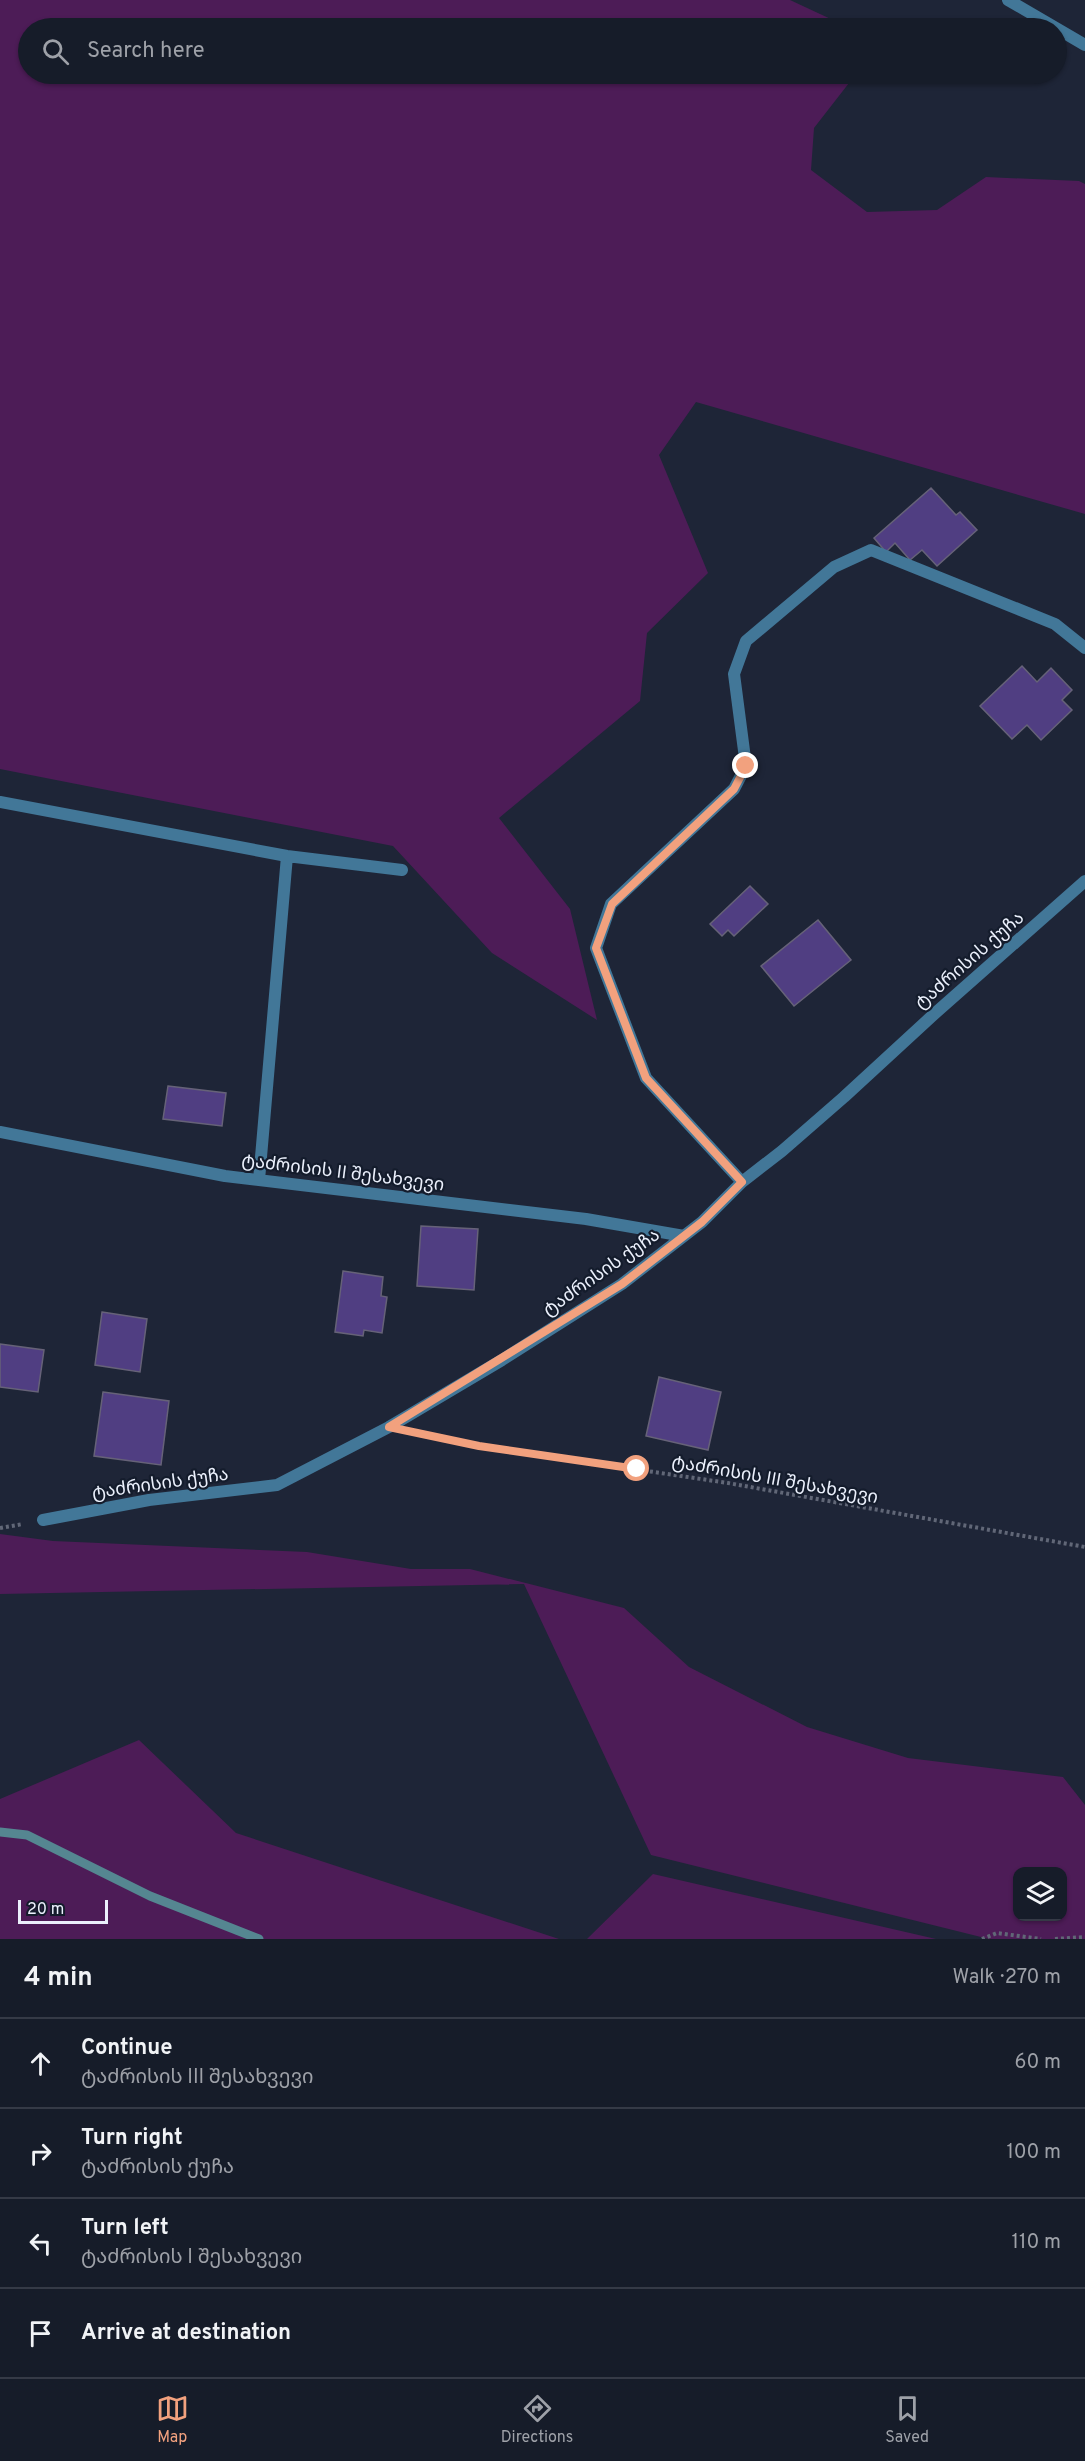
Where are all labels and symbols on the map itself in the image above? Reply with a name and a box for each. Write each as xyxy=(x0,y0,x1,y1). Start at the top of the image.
route end xyxy=(732,752,758,778)
street label: ტაძრისის ქუჩა xyxy=(910,907,1030,1015)
street label: ტაძრისის II შესახვევი xyxy=(240,1150,446,1197)
street label: ტაძრისის ქუჩა xyxy=(539,1224,665,1322)
street label: ტაძრისის III შესახვევი xyxy=(670,1451,880,1510)
route start xyxy=(623,1455,649,1481)
street label: ტაძრისის ქუჩა xyxy=(90,1464,230,1505)
scale bar xyxy=(18,1897,108,1924)

